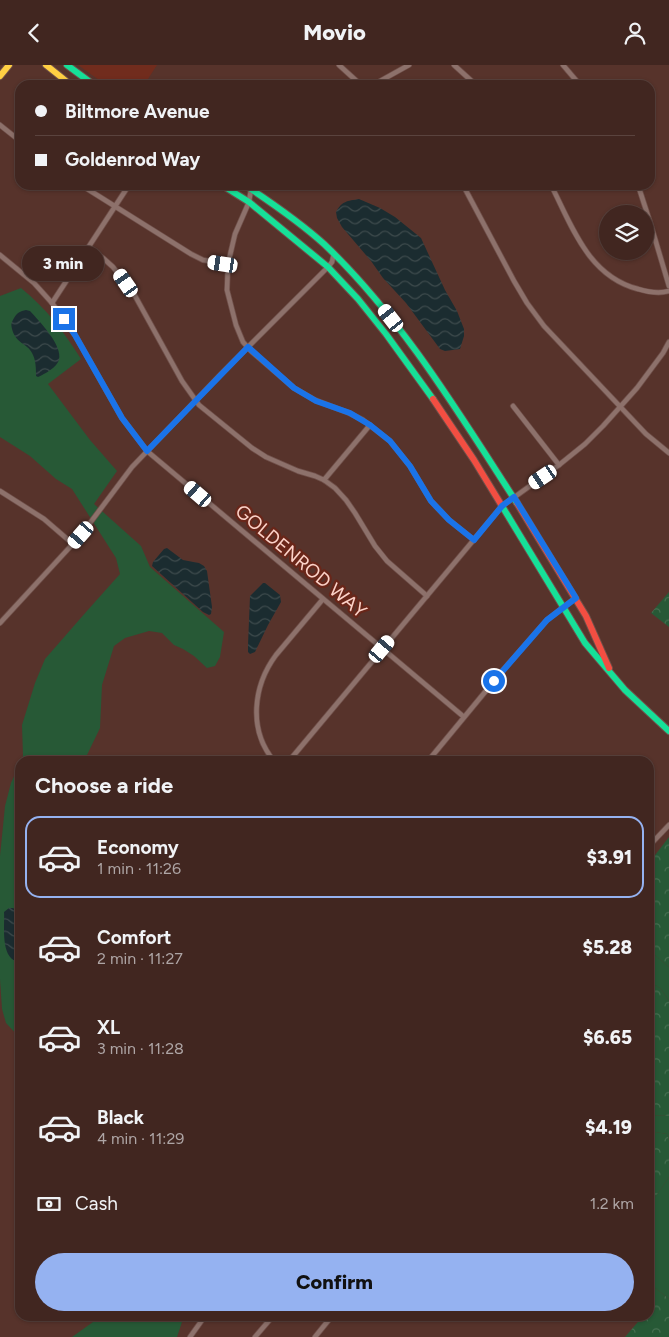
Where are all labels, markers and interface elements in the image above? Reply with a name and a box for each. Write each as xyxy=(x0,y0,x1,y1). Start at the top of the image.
icon: back xyxy=(20,19,48,47)
text: Movio xyxy=(303,19,366,46)
icon: person xyxy=(621,19,649,47)
text: Biltmore Avenue xyxy=(65,100,209,123)
text: Goldenrod Way xyxy=(65,148,200,171)
map controls xyxy=(599,205,654,260)
button: layers xyxy=(599,205,654,260)
callout: 3 min xyxy=(23,247,105,281)
text: 3 min xyxy=(43,254,83,273)
car xyxy=(207,254,238,274)
car xyxy=(111,266,140,300)
car xyxy=(375,302,406,334)
route end xyxy=(53,308,75,330)
car xyxy=(526,462,559,492)
car xyxy=(181,478,214,510)
street label: GOLDENROD WAY xyxy=(231,499,372,623)
car xyxy=(65,519,96,551)
car xyxy=(366,633,397,665)
route start xyxy=(483,670,505,692)
text: Choose a ride xyxy=(35,772,173,799)
icon: car xyxy=(37,835,82,880)
text: Economy xyxy=(97,836,179,859)
text: $3.91 xyxy=(587,846,632,869)
text: 1 min · 11:26 xyxy=(97,859,181,878)
icon: car xyxy=(37,925,82,970)
text: Comfort xyxy=(97,926,172,949)
text: $5.28 xyxy=(583,936,632,959)
text: 2 min · 11:27 xyxy=(97,949,183,968)
icon: car xyxy=(37,1015,82,1060)
text: XL xyxy=(97,1016,120,1039)
text: $6.65 xyxy=(583,1026,632,1049)
text: 3 min · 11:28 xyxy=(97,1039,184,1058)
icon: car xyxy=(37,1105,82,1150)
text: Black xyxy=(97,1106,144,1129)
text: $4.19 xyxy=(585,1116,632,1139)
text: 4 min · 11:29 xyxy=(97,1129,184,1148)
icon: cash xyxy=(35,1190,63,1218)
text: Cash xyxy=(75,1192,118,1215)
text: 1.2 km xyxy=(590,1194,634,1213)
button: Confirm xyxy=(35,1253,634,1311)

